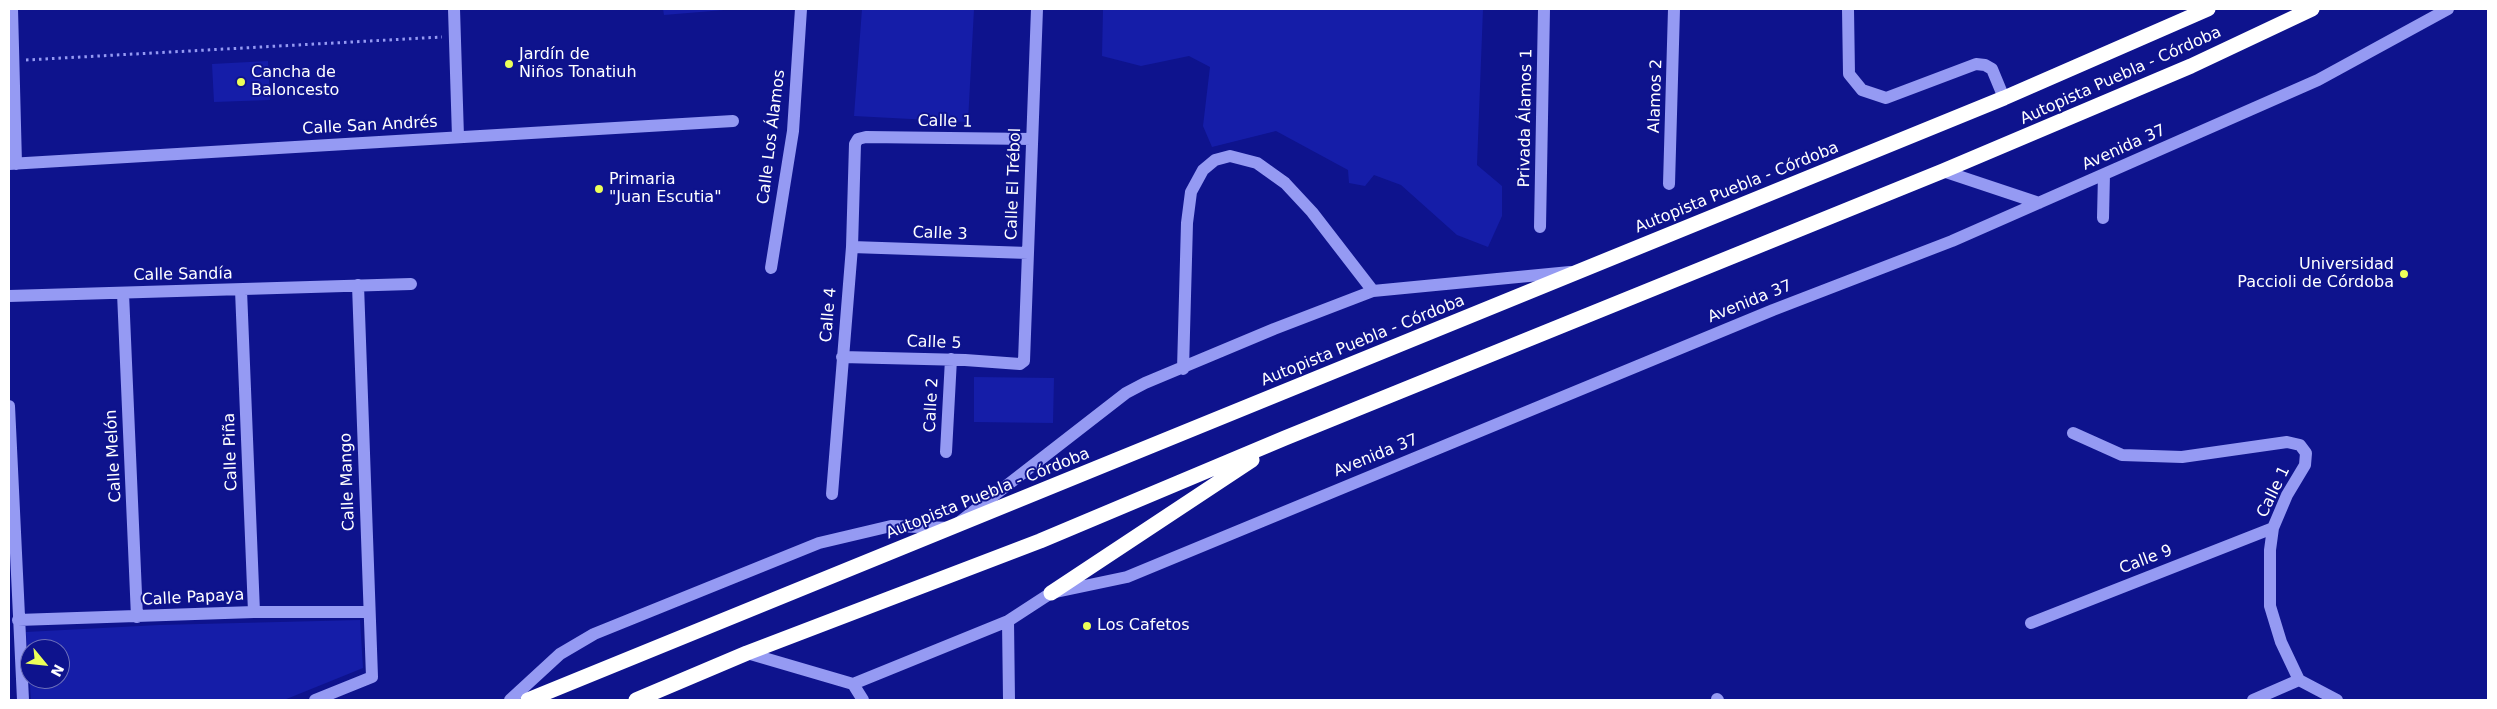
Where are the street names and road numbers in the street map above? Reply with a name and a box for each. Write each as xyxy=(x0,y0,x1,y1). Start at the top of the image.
street label: Autopista Puebla - Córdoba xyxy=(2017,23,2225,129)
street label: Privada Álamos 1 xyxy=(1515,48,1537,188)
street label: Alamos 2 xyxy=(1645,59,1667,133)
street label: Calle Los Álamos xyxy=(754,69,790,205)
street label: Calle 1 xyxy=(917,112,973,132)
street label: Calle San Andrés xyxy=(302,113,438,139)
street label: Avenida 37 xyxy=(2079,121,2169,175)
street label: Calle El Trébol xyxy=(1002,128,1026,240)
street label: Autopista Puebla - Córdoba xyxy=(1632,138,1842,238)
street label: Calle 3 xyxy=(912,223,968,245)
street label: Calle Sandía xyxy=(133,265,233,285)
street label: Avenida 37 xyxy=(1705,276,1795,328)
street label: Calle 4 xyxy=(817,287,841,343)
street label: Autopista Puebla - Córdoba xyxy=(1258,291,1468,391)
street label: Calle 5 xyxy=(906,332,962,354)
street label: Calle 2 xyxy=(921,377,943,433)
street label: Calle Melón xyxy=(102,409,126,503)
street label: Calle Piña xyxy=(220,412,242,492)
street label: Avenida 37 xyxy=(1331,430,1421,482)
street label: Calle Mango xyxy=(337,432,359,532)
street label: Autopista Puebla - Córdoba xyxy=(883,444,1093,544)
street label: Calle 1 xyxy=(2253,463,2295,521)
street label: Calle 9 xyxy=(2117,541,2175,579)
street label: Calle Papaya xyxy=(141,586,245,610)

